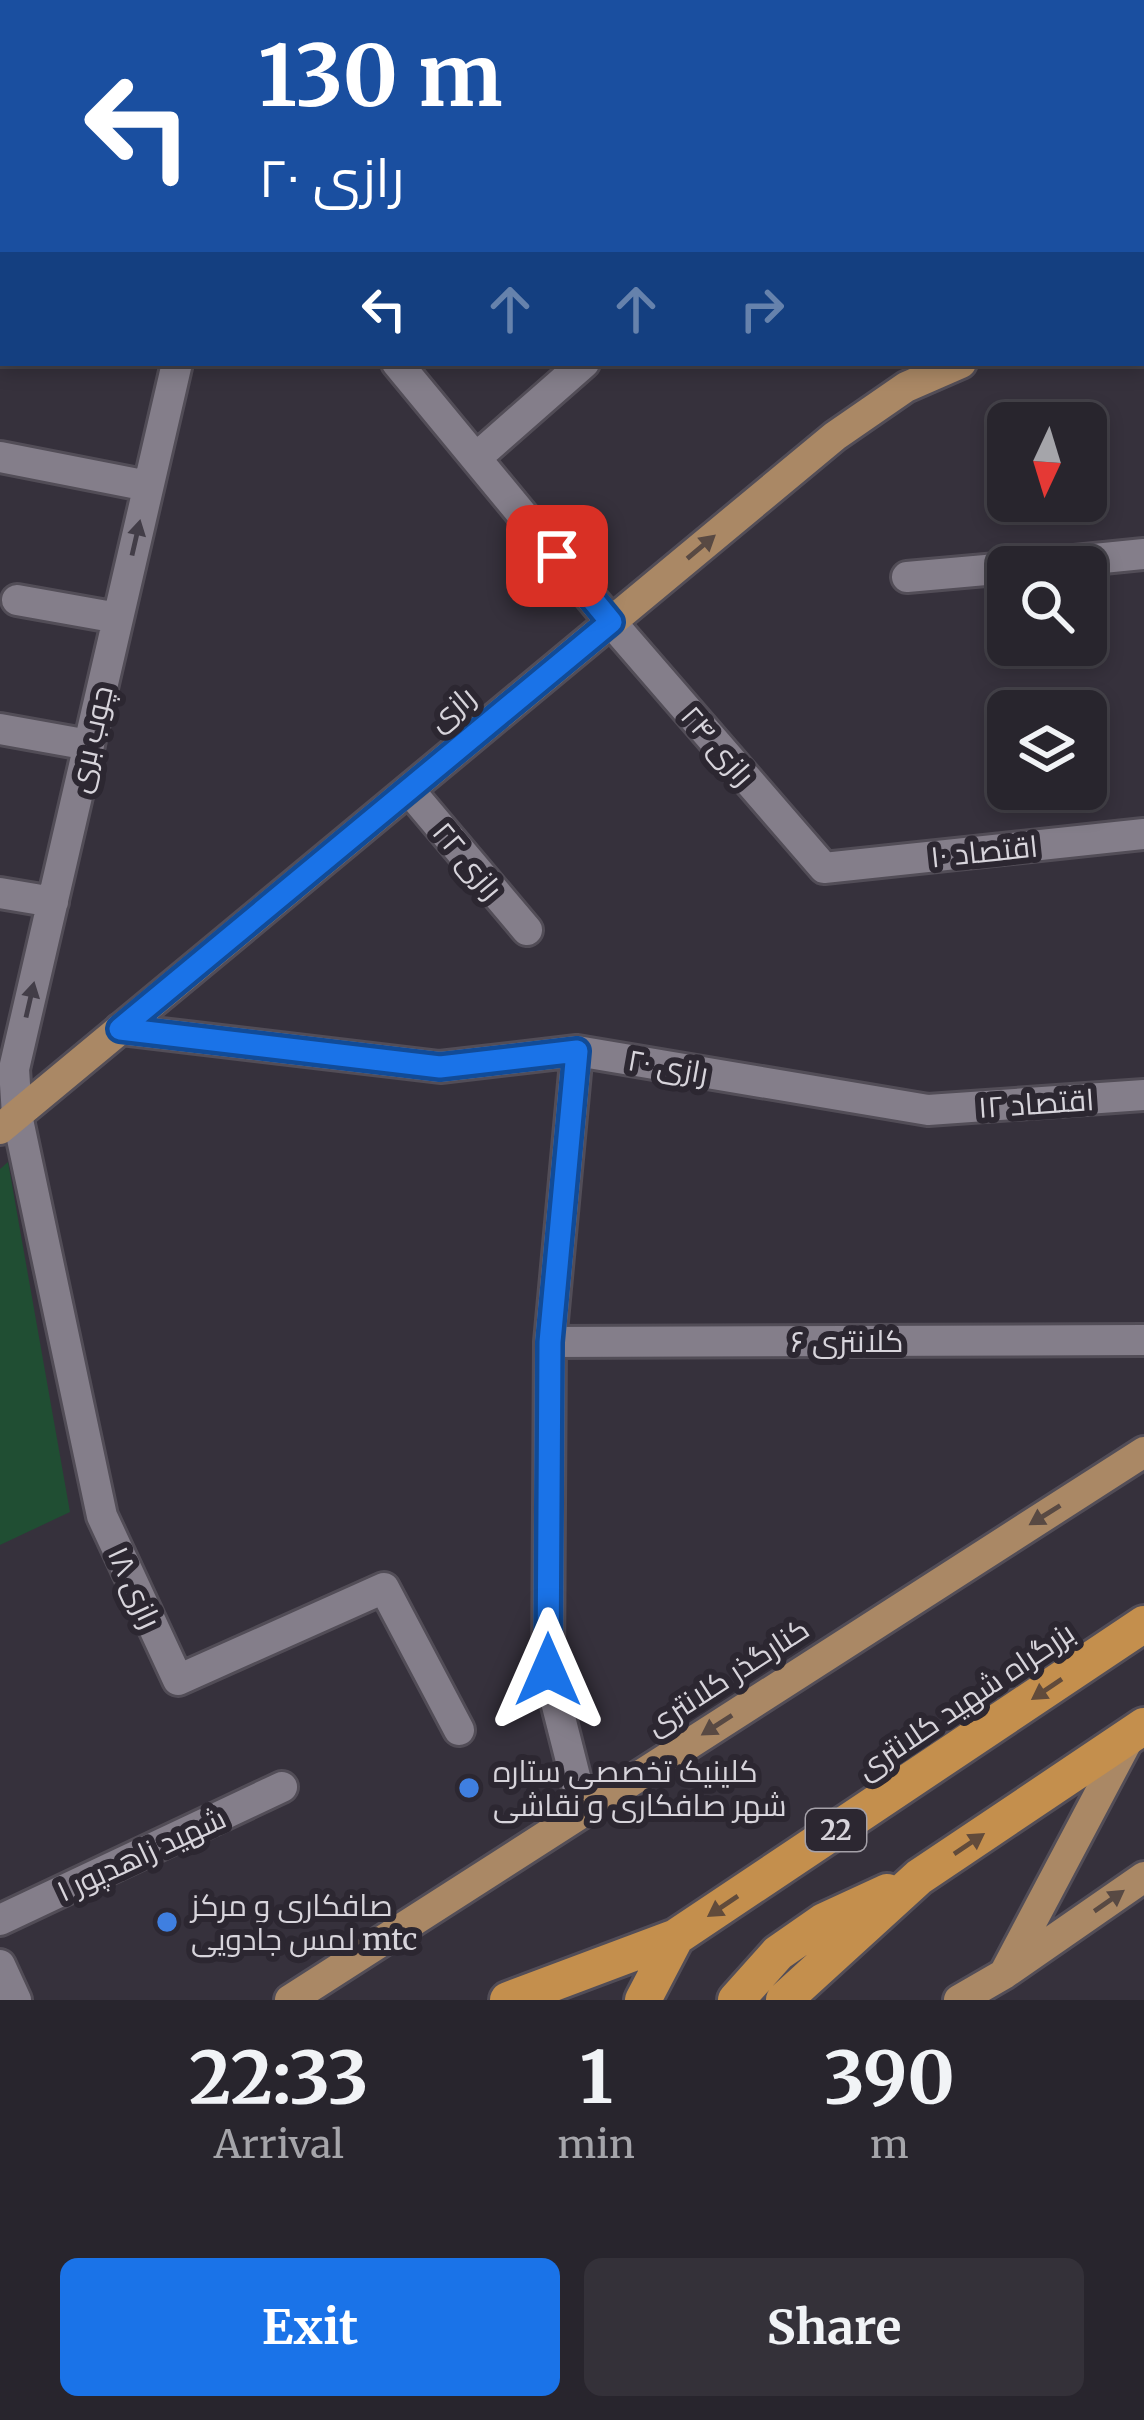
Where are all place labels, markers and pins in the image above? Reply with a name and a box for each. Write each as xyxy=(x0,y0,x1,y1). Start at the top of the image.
pin xyxy=(506,505,608,607)
place label: کلینیک تخصصی ستاره شهر صافکاری و نقاشی xyxy=(493,1752,787,1824)
marker: کلینیک تخصصی ستاره شهر صافکاری و نقاشی xyxy=(456,1775,482,1801)
place label: صافکاری و مرکز لمس جادویی mtc xyxy=(189,1886,418,1958)
marker: صافکاری و مرکز لمس جادویی mtc xyxy=(154,1909,180,1935)

